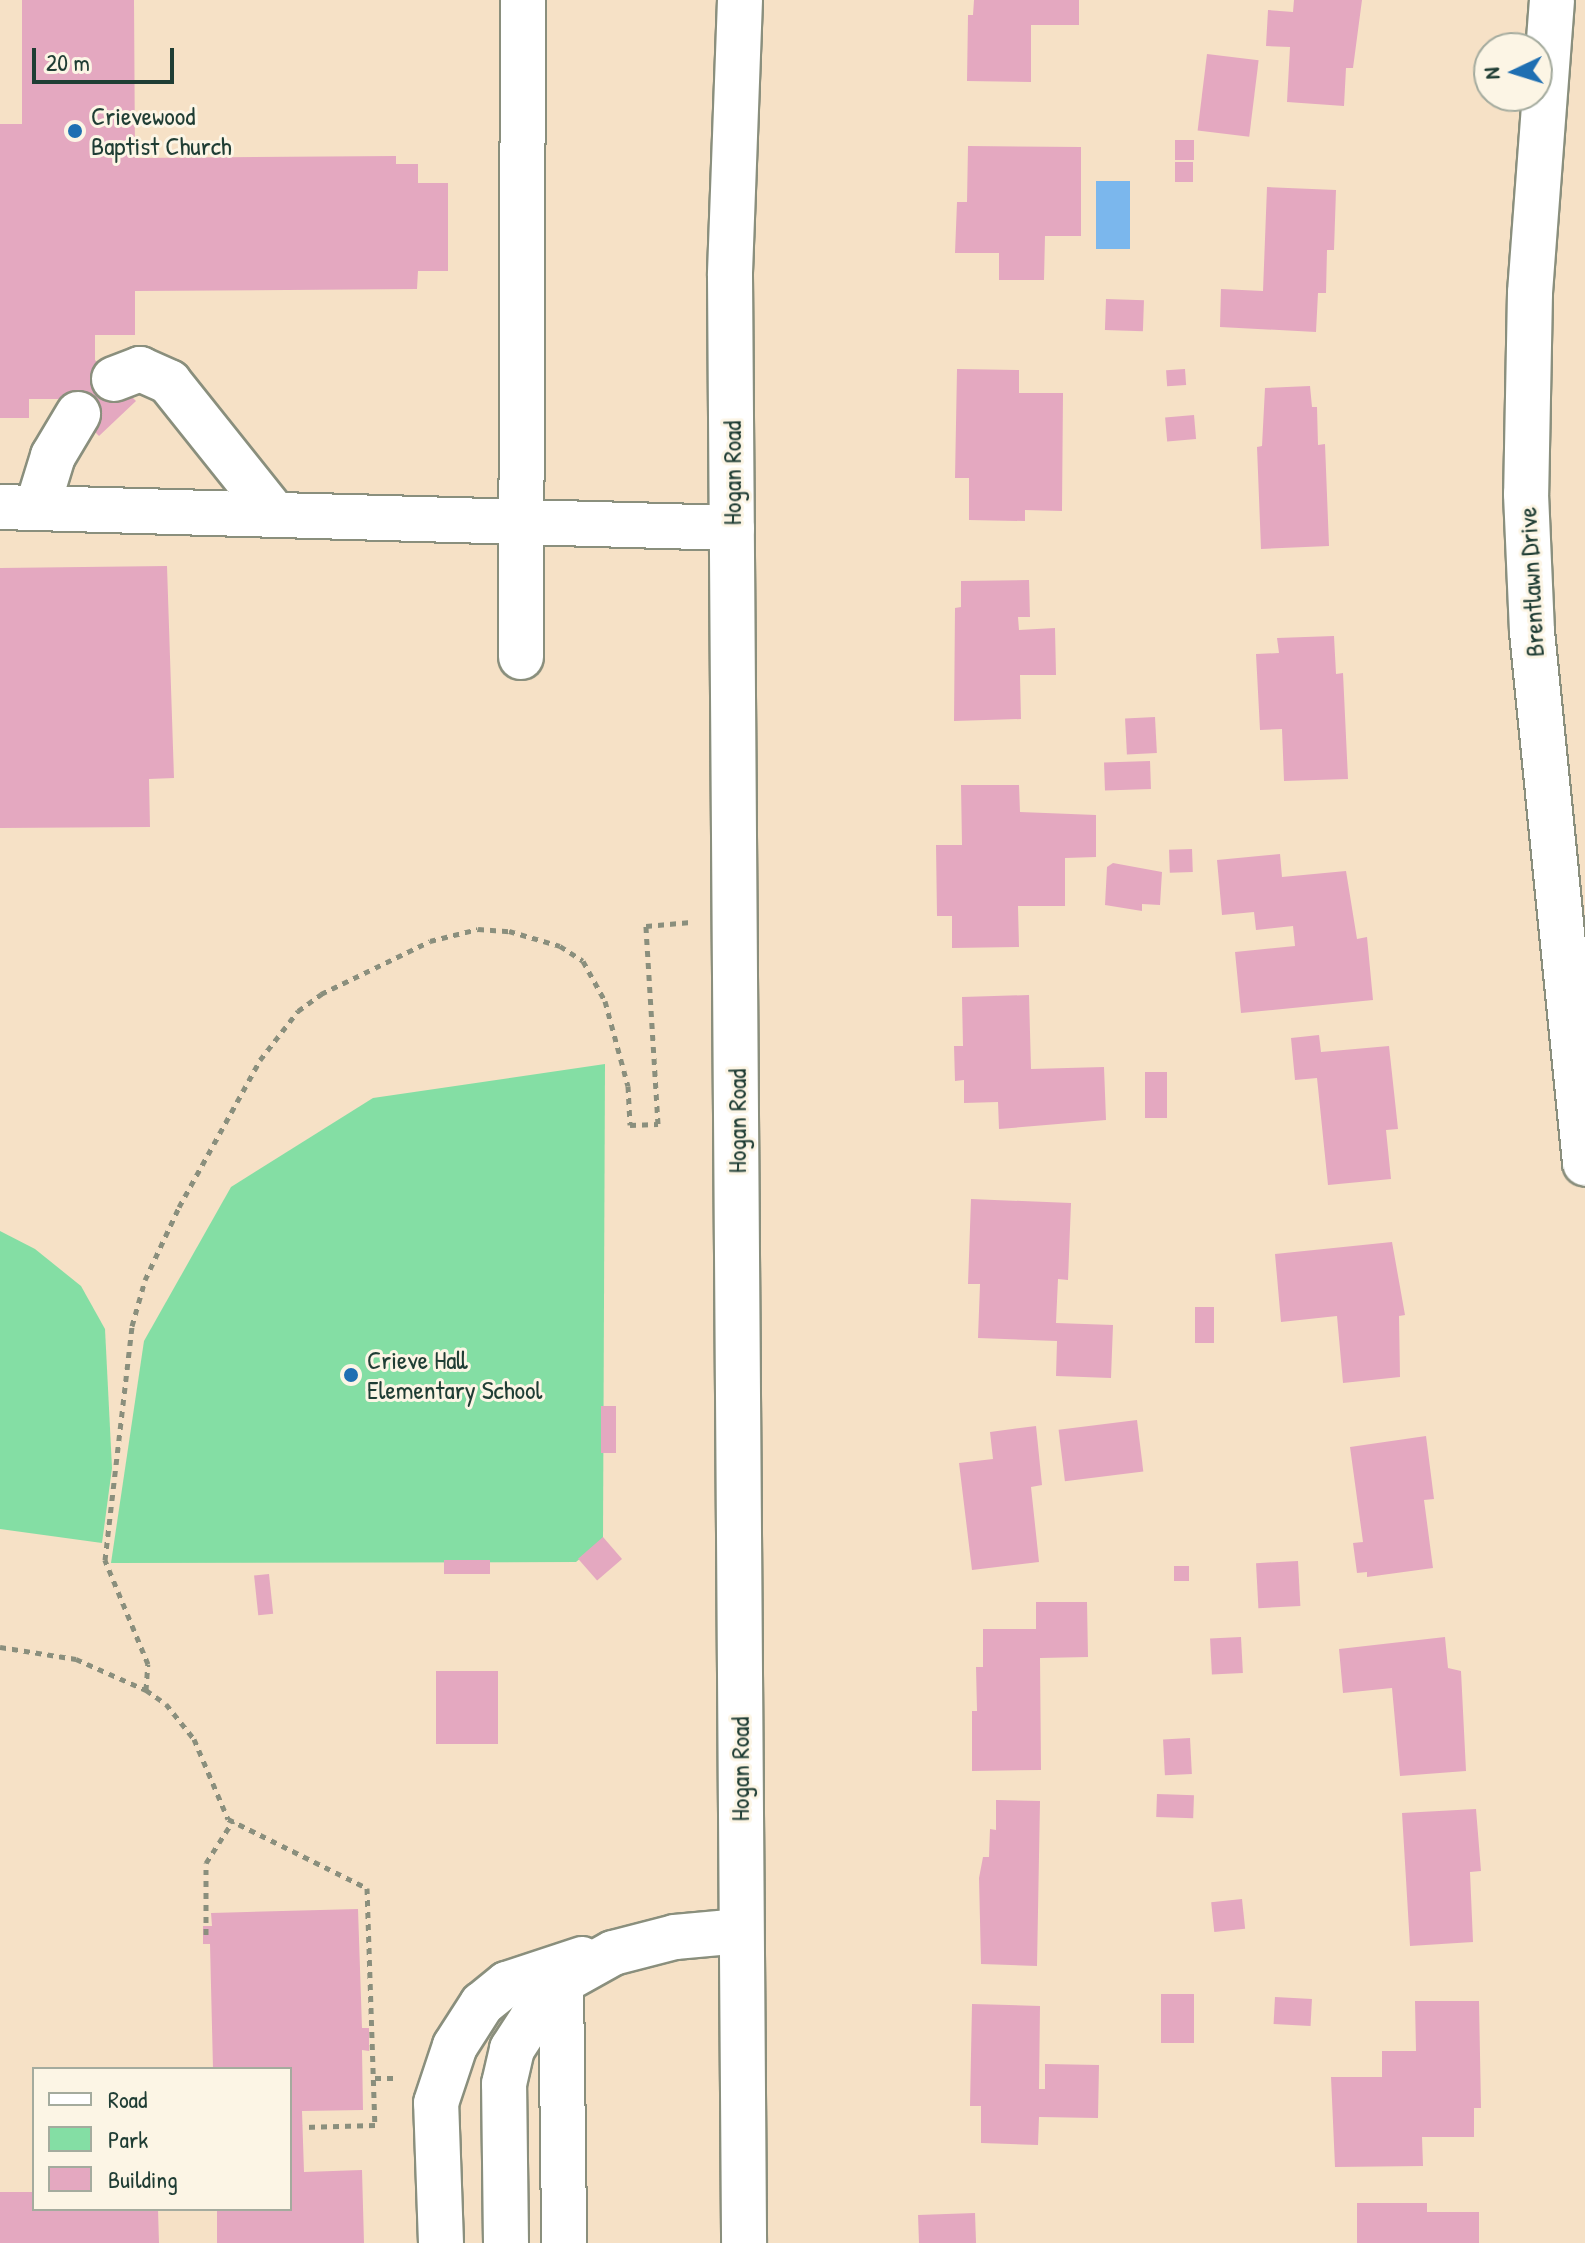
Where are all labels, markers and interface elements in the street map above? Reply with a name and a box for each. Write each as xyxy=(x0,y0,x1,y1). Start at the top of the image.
scale bar xyxy=(36,32,178,82)
north arrow xyxy=(1473,32,1553,112)
text: 20 m xyxy=(46,46,90,78)
text: N xyxy=(1476,67,1506,80)
place label: Crievewood Baptist Church xyxy=(91,100,232,162)
marker: Crievewood Baptist Church xyxy=(66,122,84,140)
street label: Hogan Road xyxy=(716,421,748,525)
street label: Brentlawn Drive xyxy=(1511,506,1551,658)
street label: Hogan Road xyxy=(721,1069,753,1173)
place label: Crieve Hall Elementary School xyxy=(367,1344,542,1406)
marker: Crieve Hall Elementary School xyxy=(342,1366,360,1384)
street label: Hogan Road xyxy=(724,1717,756,1821)
legend xyxy=(32,2067,292,2211)
text: Road xyxy=(108,2083,147,2115)
text: Park xyxy=(108,2123,148,2155)
text: Building xyxy=(108,2163,178,2195)

